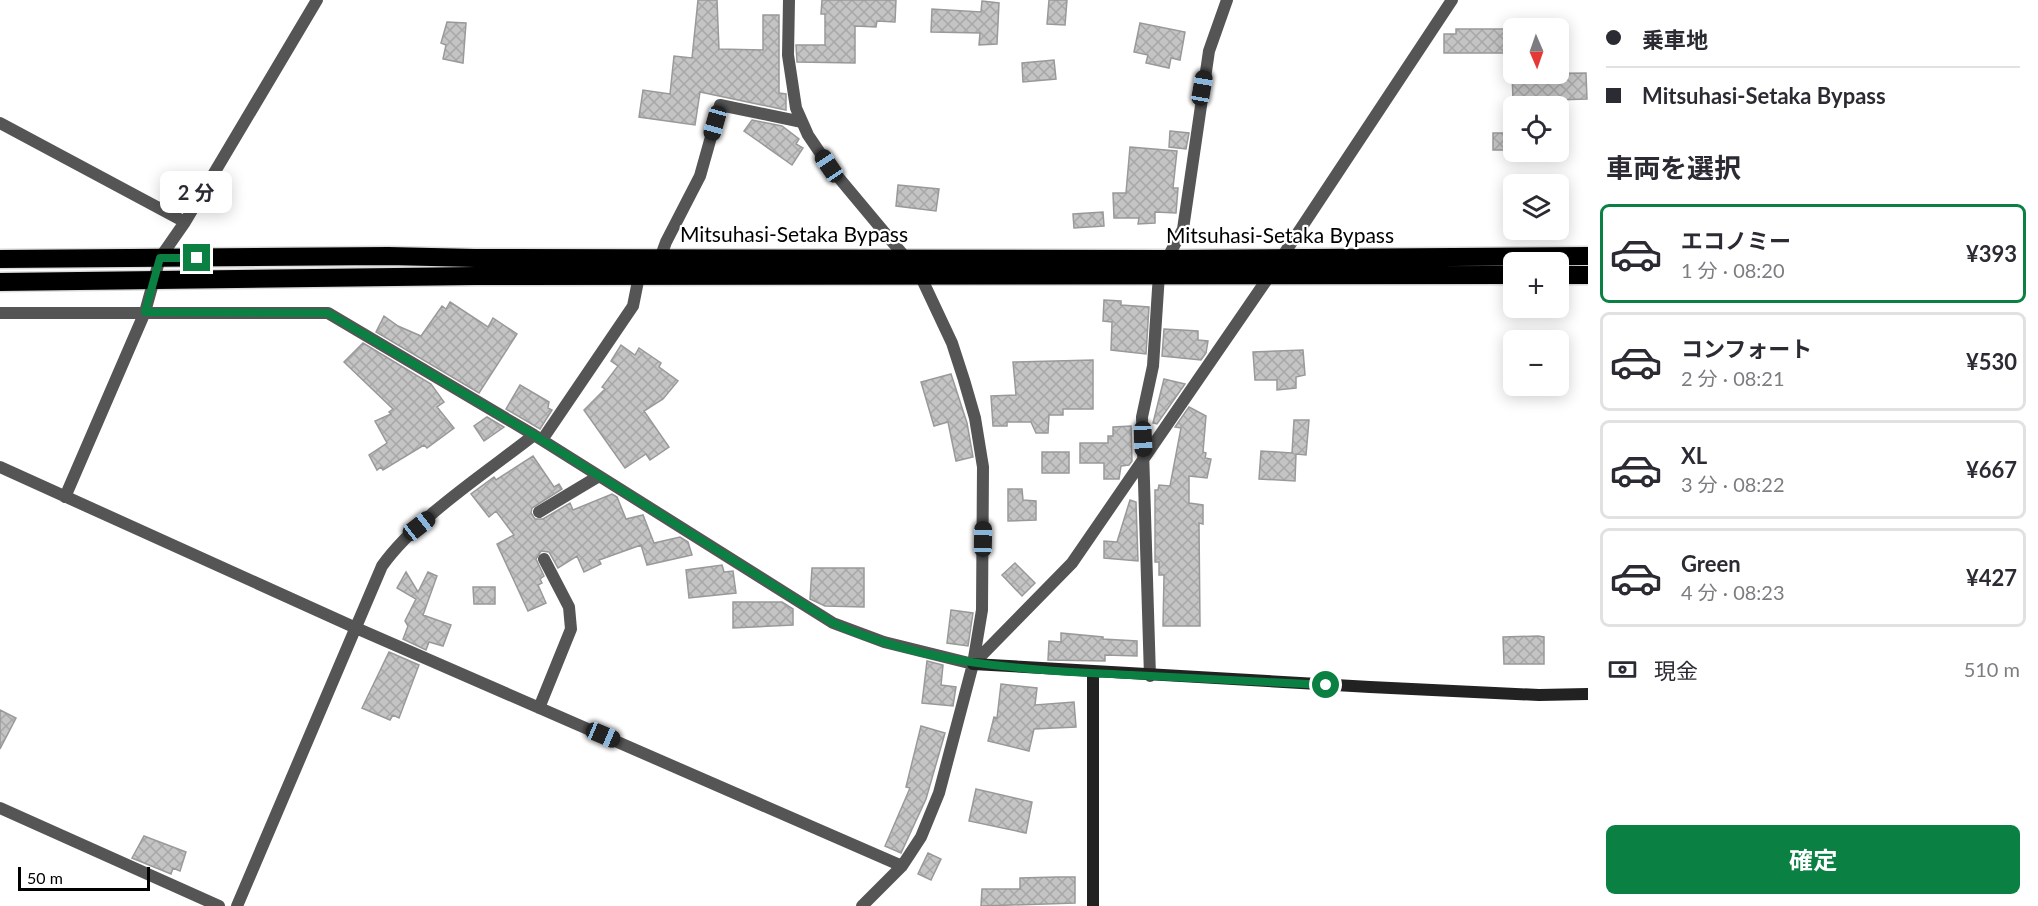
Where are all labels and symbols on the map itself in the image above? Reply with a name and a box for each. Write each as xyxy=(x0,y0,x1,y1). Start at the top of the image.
north arrow xyxy=(1503,18,1569,84)
car xyxy=(1190,69,1214,107)
car xyxy=(701,103,729,143)
car xyxy=(811,146,847,186)
callout: 2 分 xyxy=(161,171,233,213)
street label: Mitsuhasi-Setaka Bypass xyxy=(680,221,908,246)
street label: Mitsuhasi-Setaka Bypass xyxy=(1166,222,1394,247)
route end xyxy=(183,244,210,271)
car xyxy=(1133,421,1153,457)
car xyxy=(399,508,439,544)
car xyxy=(974,521,992,557)
route start xyxy=(1312,671,1339,698)
car xyxy=(583,720,623,750)
scale bar xyxy=(18,864,150,892)

